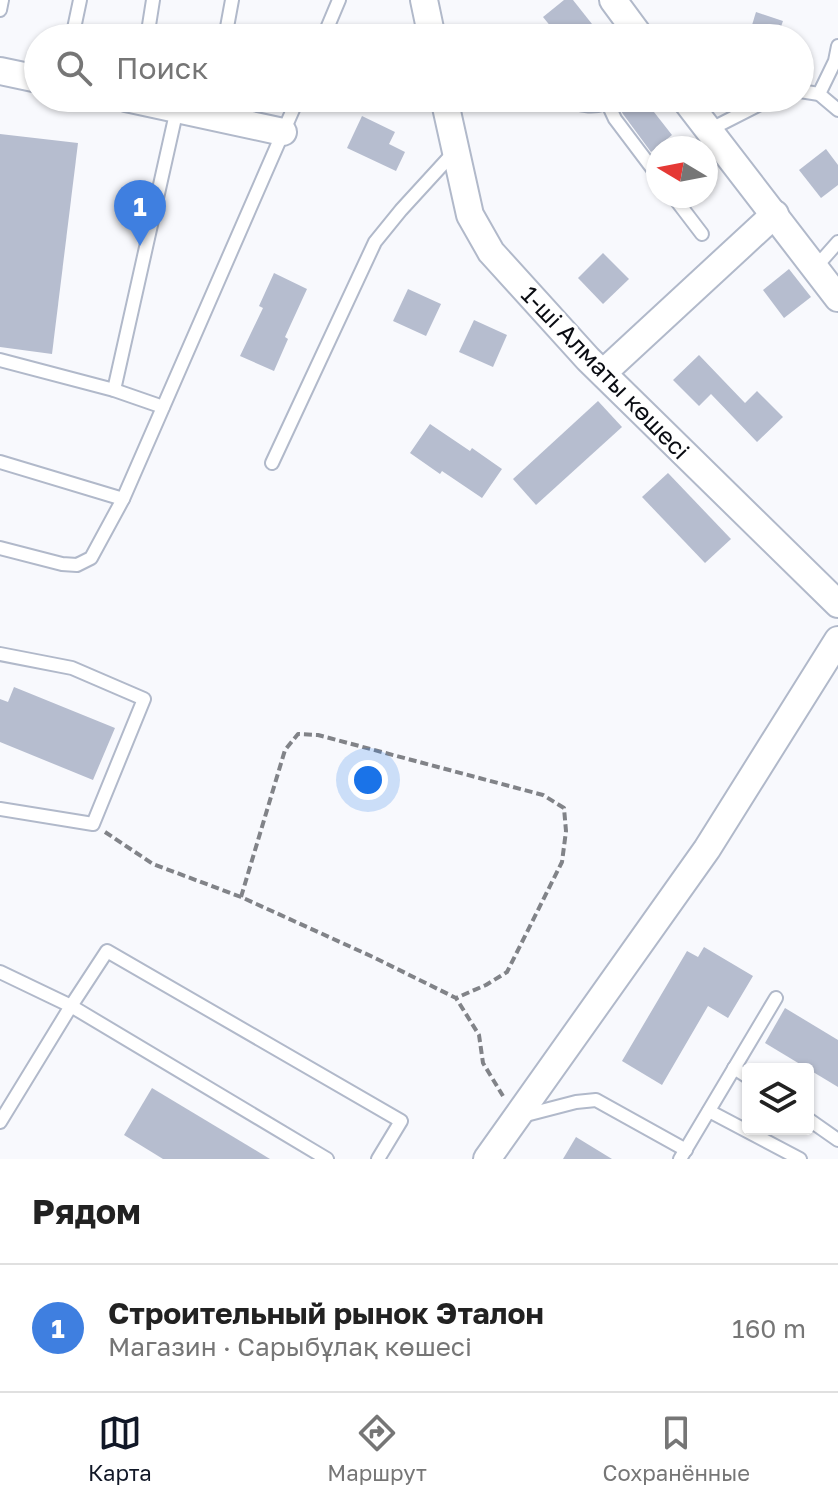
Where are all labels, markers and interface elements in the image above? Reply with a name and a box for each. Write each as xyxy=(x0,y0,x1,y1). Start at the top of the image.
search box xyxy=(24,24,814,112)
icon: search xyxy=(52,46,96,90)
text: Поиск xyxy=(116,50,208,86)
north arrow xyxy=(646,136,718,208)
pin: 1 xyxy=(114,180,166,246)
street label: 1-ші Алматы көшесі xyxy=(516,279,696,465)
your location xyxy=(348,760,388,800)
map controls xyxy=(742,1063,814,1135)
button: layers xyxy=(742,1063,814,1135)
text: Рядом xyxy=(32,1191,141,1231)
text: Строительный рынок Эталон xyxy=(108,1295,544,1331)
text: 1 xyxy=(51,1313,65,1344)
text: 160 m xyxy=(732,1313,806,1344)
text: Магазин · Сарыбұлақ көшесі xyxy=(108,1331,472,1362)
tab: Карта xyxy=(88,1411,152,1486)
tab: Маршрут xyxy=(327,1411,427,1486)
tab: Сохранённые xyxy=(602,1411,750,1486)

